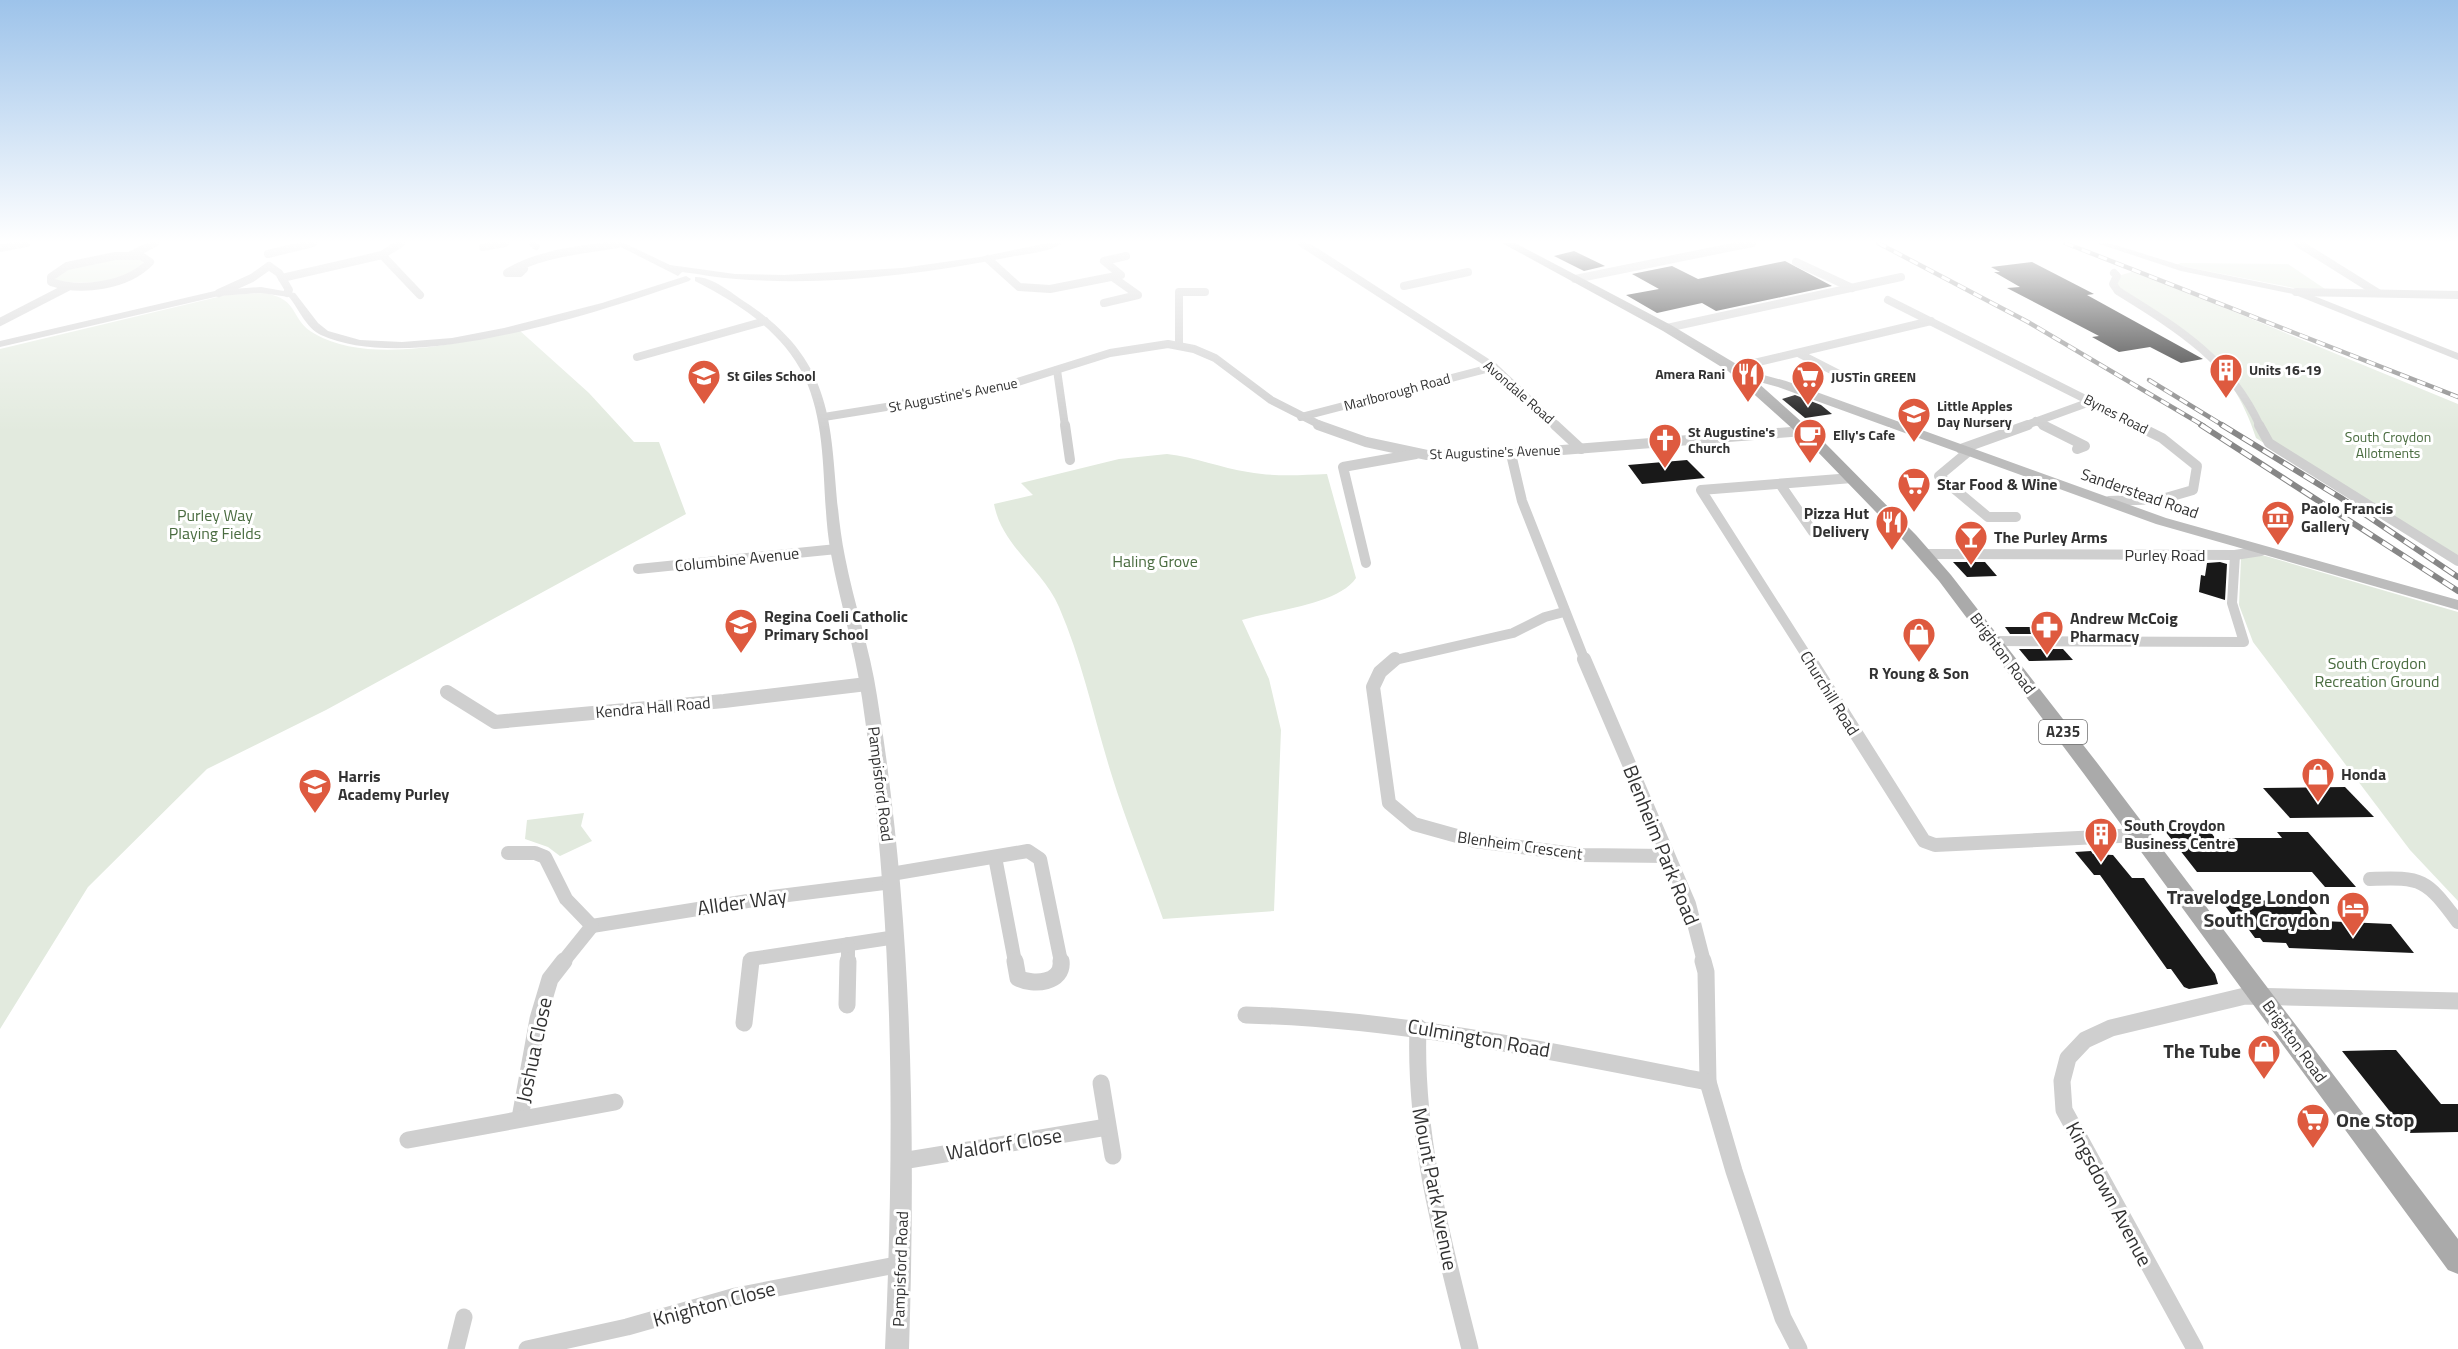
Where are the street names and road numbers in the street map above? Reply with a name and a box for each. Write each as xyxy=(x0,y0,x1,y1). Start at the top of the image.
street label: Avondale Road xyxy=(1479,355,1559,428)
street label: Marlborough Road xyxy=(1341,367,1452,416)
street label: St Augustine's Avenue xyxy=(887,372,1019,417)
street label: Bynes Road xyxy=(2080,388,2152,439)
street label: St Augustine's Avenue xyxy=(1429,439,1561,464)
street label: Sanderstead Road xyxy=(2078,462,2202,524)
street label: Columbine Avenue xyxy=(674,541,800,577)
street label: Purley Road xyxy=(2124,543,2206,567)
street label: Brighton Road xyxy=(1964,607,2042,699)
street label: Churchill Road xyxy=(1794,646,1866,740)
street label: Kendra Hall Road xyxy=(594,690,712,724)
road number: A235 xyxy=(2039,720,2087,744)
street label: Pampisford Road xyxy=(862,725,900,843)
street label: Blenheim Park Road xyxy=(1615,760,1708,929)
street label: Blenheim Crescent xyxy=(1456,824,1584,866)
street label: Allder Way xyxy=(695,880,789,923)
street label: Joshua Close xyxy=(507,994,560,1105)
street label: Brighton Road xyxy=(2257,995,2333,1087)
street label: Culmington Road xyxy=(1405,1010,1553,1065)
street label: Mount Park Avenue xyxy=(1405,1105,1466,1273)
street label: Kingsdown Avenue xyxy=(2058,1116,2161,1272)
street label: Waldorf Close xyxy=(944,1119,1064,1168)
street label: Pampisford Road xyxy=(886,1211,914,1327)
street label: Knighton Close xyxy=(649,1272,779,1335)

